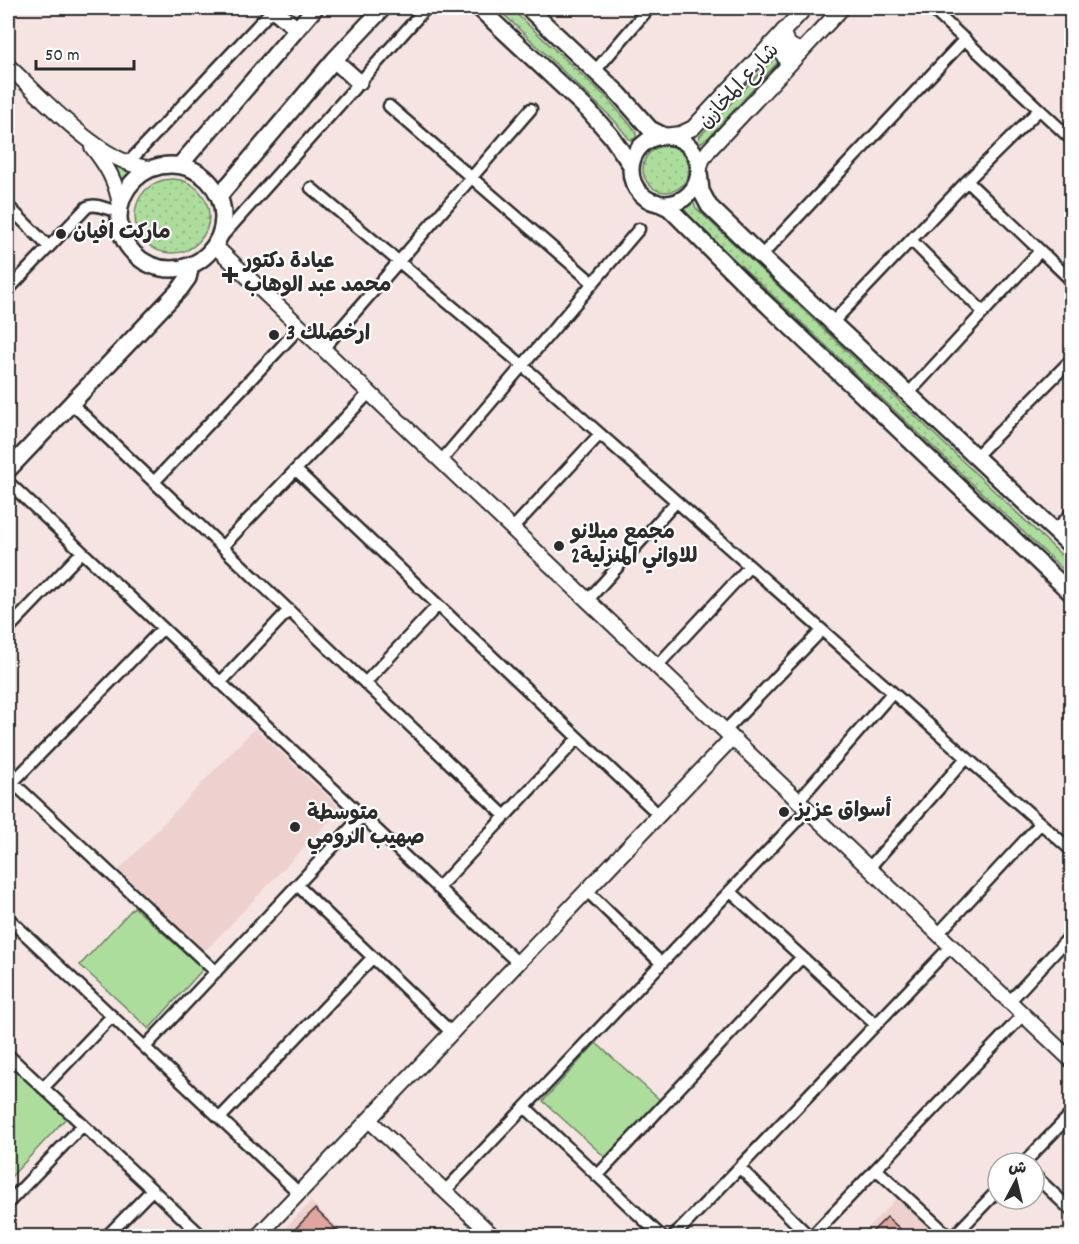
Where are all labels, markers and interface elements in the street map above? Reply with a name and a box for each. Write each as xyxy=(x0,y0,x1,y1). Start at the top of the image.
scale bar xyxy=(36,33,134,71)
street label: شارع المخازن xyxy=(692,37,788,137)
text: 50 m xyxy=(45,44,80,69)
place label: ماركت افيان xyxy=(73,219,171,249)
marker: ماركت افيان xyxy=(54,227,68,241)
place label: عيادة دكتور محمد عبد الوهاب xyxy=(242,248,391,302)
marker: عيادة دكتور محمد عبد الوهاب xyxy=(221,266,239,284)
place label: ارخصلك 3 xyxy=(286,320,370,350)
marker: ارخصلك 3 xyxy=(267,328,281,342)
place label: مجمع ميلانو للاواني المنزلية2 xyxy=(569,519,697,574)
marker: مجمع ميلانو للاواني المنزلية2 xyxy=(552,539,566,553)
place label: أسواق عزيز xyxy=(794,796,891,827)
place label: متوسطة صهيب الرومي xyxy=(307,800,425,855)
marker: أسواق عزيز xyxy=(777,805,791,819)
marker: متوسطة صهيب الرومي xyxy=(288,820,302,834)
north arrow xyxy=(986,1151,1046,1211)
text: ش xyxy=(1007,1156,1028,1181)

